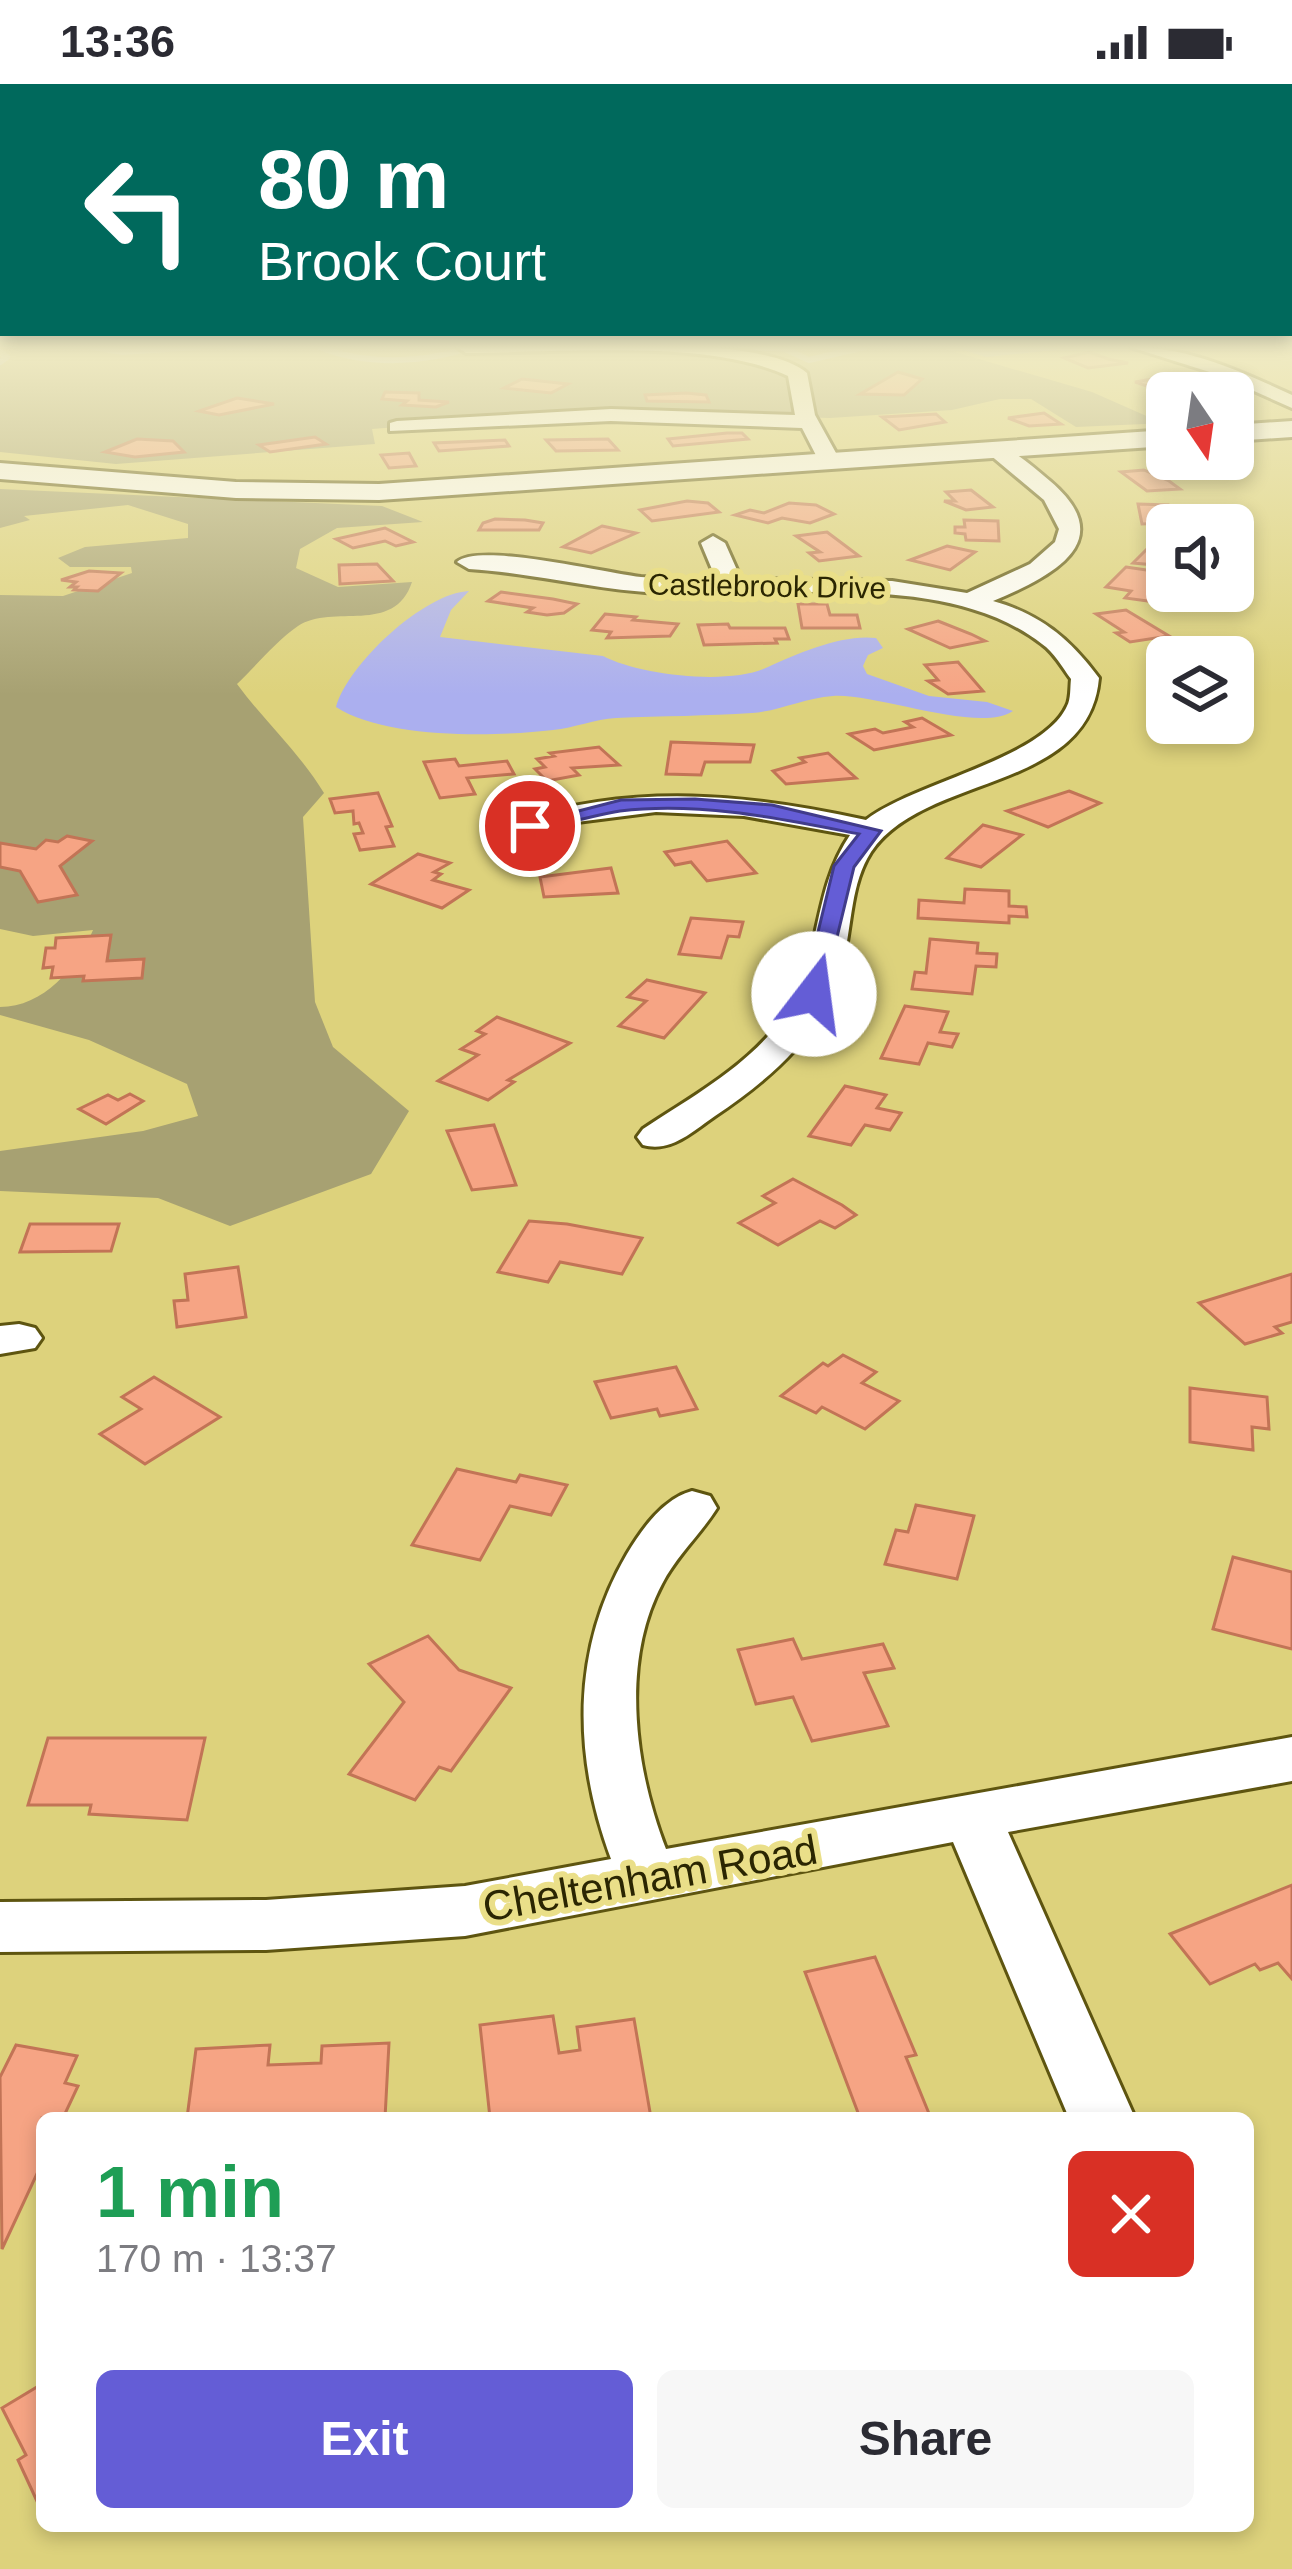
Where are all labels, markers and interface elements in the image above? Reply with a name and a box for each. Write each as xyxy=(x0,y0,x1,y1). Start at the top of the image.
text: 13:36 xyxy=(60,16,175,67)
icon: left xyxy=(60,132,216,288)
text: 80 m xyxy=(258,132,449,226)
text: Brook Court xyxy=(258,231,546,291)
north arrow xyxy=(1146,372,1254,480)
map controls xyxy=(1146,372,1254,744)
button: sound xyxy=(1146,504,1254,612)
street label: Castlebrook Drive xyxy=(648,567,886,605)
button: layers xyxy=(1146,636,1254,744)
pin xyxy=(479,775,581,877)
icon: arrive xyxy=(497,793,563,859)
position arrow xyxy=(751,931,877,1057)
street label: Cheltenham Road xyxy=(479,1825,821,1931)
button: close xyxy=(1068,2151,1194,2277)
text: 1 min xyxy=(96,2152,284,2232)
text: 170 m · 13:37 xyxy=(96,2237,337,2280)
button: Exit xyxy=(96,2370,633,2508)
button: Share xyxy=(657,2370,1194,2508)

